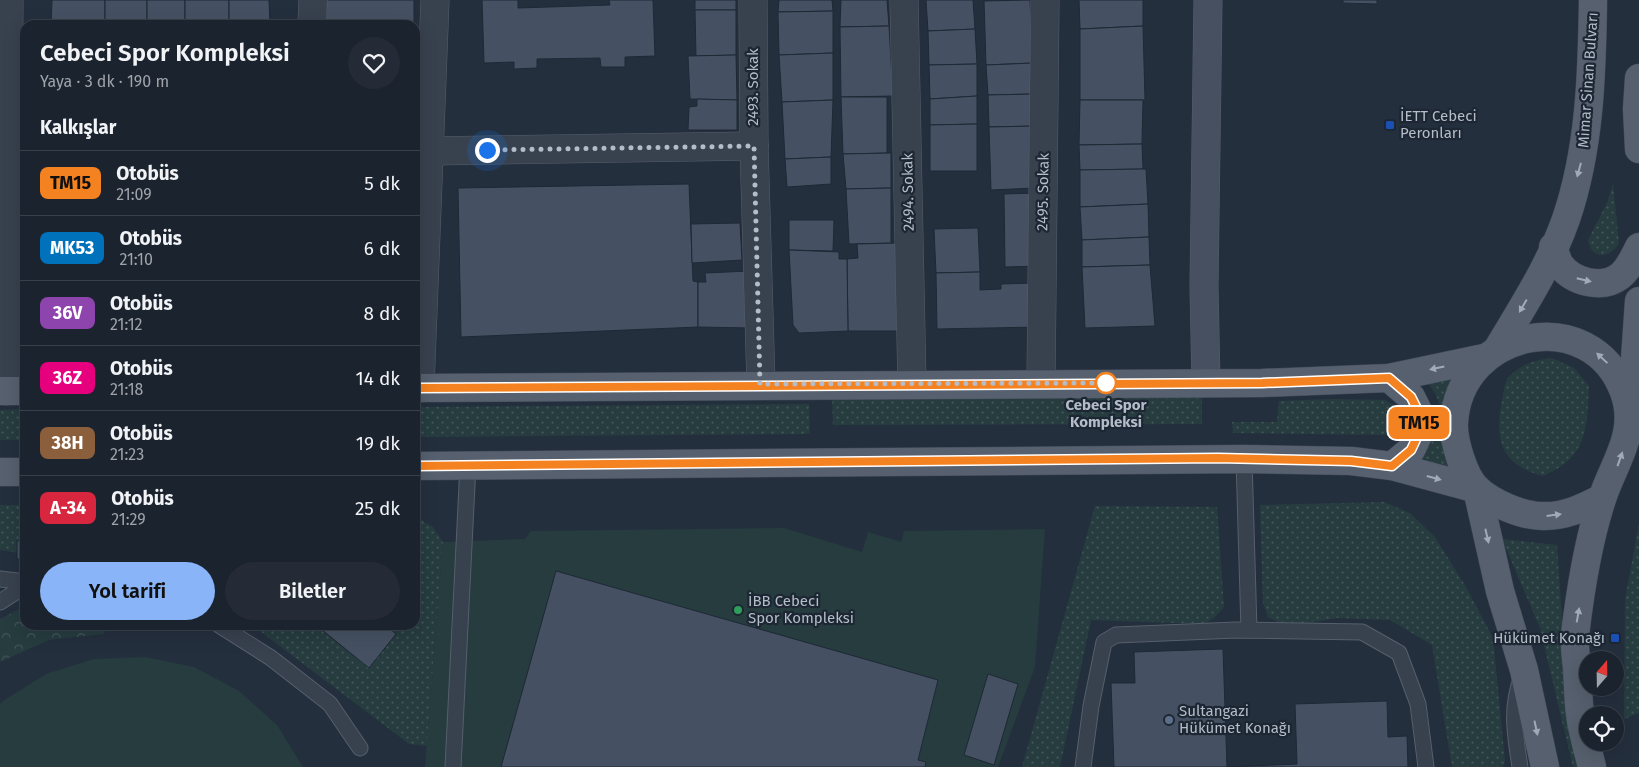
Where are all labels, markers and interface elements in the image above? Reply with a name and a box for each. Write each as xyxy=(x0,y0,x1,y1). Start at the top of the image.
street label: Mimar Sinan Bulvarı xyxy=(1574,11,1602,149)
button: heart xyxy=(348,37,400,89)
text: Cebeci Spor Kompleksi xyxy=(40,39,290,67)
street label: 2493. Sokak xyxy=(744,48,762,126)
text: Yaya · 3 dk · 190 m xyxy=(40,72,169,91)
place label: İETT Cebeci Peronları xyxy=(1400,107,1477,142)
text: Kalkışlar xyxy=(40,116,116,139)
marker: İETT Cebeci Peronları xyxy=(1384,119,1396,131)
your location xyxy=(475,138,500,163)
street label: 2494. Sokak xyxy=(898,152,918,231)
street label: 2495. Sokak xyxy=(1033,153,1053,231)
text: Otobüs xyxy=(116,162,179,185)
one-way arrow xyxy=(1575,163,1583,178)
text: TM15 xyxy=(50,172,91,194)
text: 5 dk xyxy=(364,172,400,195)
text: 21:09 xyxy=(116,185,152,204)
text: Otobüs xyxy=(119,227,182,250)
text: MK53 xyxy=(50,237,94,259)
text: 6 dk xyxy=(364,237,400,260)
text: 21:10 xyxy=(119,250,153,269)
one-way arrow xyxy=(1577,276,1592,284)
text: Otobüs xyxy=(110,292,173,315)
one-way arrow xyxy=(1519,299,1528,312)
text: 36V xyxy=(53,302,82,324)
text: 8 dk xyxy=(363,302,400,325)
text: 21:12 xyxy=(110,315,143,334)
one-way arrow xyxy=(1597,352,1609,364)
text: Otobüs xyxy=(110,357,173,380)
one-way arrow xyxy=(1428,364,1444,372)
text: 36Z xyxy=(53,367,82,389)
text: 14 dk xyxy=(356,367,400,390)
marker: Cebeci Spor Kompleksi xyxy=(1095,372,1117,394)
text: 21:18 xyxy=(110,380,143,399)
place label: Cebeci Spor Kompleksi xyxy=(1065,396,1148,431)
line badge: TM15 xyxy=(1384,407,1454,439)
text: TM15 xyxy=(1398,412,1440,434)
text: Otobüs xyxy=(110,422,173,445)
text: 38H xyxy=(52,432,83,454)
text: 19 dk xyxy=(356,432,400,455)
text: 21:23 xyxy=(110,445,144,464)
one-way arrow xyxy=(1617,451,1624,466)
one-way arrow xyxy=(1427,474,1442,482)
text: Otobüs xyxy=(111,487,174,510)
text: A-34 xyxy=(50,497,86,519)
text: 25 dk xyxy=(355,497,400,520)
text: 21:29 xyxy=(111,510,146,529)
one-way arrow xyxy=(1546,511,1562,519)
one-way arrow xyxy=(1484,529,1492,545)
button: Yol tarifi xyxy=(40,562,215,620)
button: Biletler xyxy=(225,562,400,620)
place label: İBB Cebeci Spor Kompleksi xyxy=(748,592,854,627)
marker: İBB Cebeci Spor Kompleksi xyxy=(732,604,744,616)
one-way arrow xyxy=(1575,607,1583,623)
place label: Hükümet Konağı xyxy=(1493,629,1605,647)
marker: Hükümet Konağı xyxy=(1609,632,1621,644)
north arrow xyxy=(1579,651,1624,696)
map controls xyxy=(1579,651,1624,751)
place label: Sultangazi Hükümet Konağı xyxy=(1179,702,1291,737)
button: locate xyxy=(1579,706,1624,751)
marker: Sultangazi Hükümet Konağı xyxy=(1163,714,1175,726)
one-way arrow xyxy=(1533,720,1541,736)

